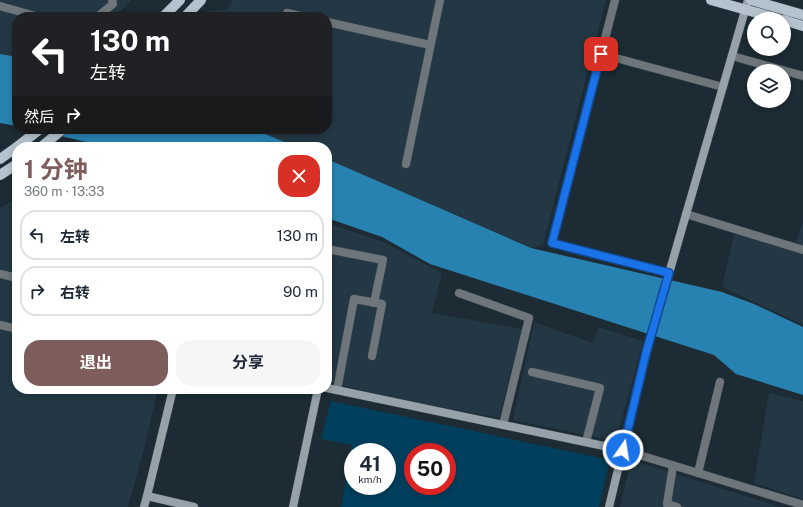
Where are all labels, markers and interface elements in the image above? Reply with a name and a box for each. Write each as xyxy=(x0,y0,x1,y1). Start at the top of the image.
map controls xyxy=(747,12,791,108)
button: search xyxy=(747,12,791,56)
text: 130 m xyxy=(90,24,170,57)
icon: left xyxy=(24,28,76,80)
pin xyxy=(584,37,618,71)
icon: arrive xyxy=(590,43,612,65)
text: 左转 xyxy=(90,62,126,83)
button: layers xyxy=(747,64,791,108)
icon: right xyxy=(62,104,84,126)
text: 然后 xyxy=(24,108,54,125)
text: 1 分钟 xyxy=(24,155,88,183)
button: close xyxy=(278,155,320,197)
text: 360 m · 13:33 xyxy=(24,184,104,199)
icon: left xyxy=(26,224,48,246)
text: 130 m xyxy=(277,227,318,244)
text: 左转 xyxy=(60,228,90,245)
icon: right xyxy=(26,280,48,302)
text: 90 m xyxy=(283,283,318,300)
text: 右转 xyxy=(60,284,90,301)
button: 退出 xyxy=(24,340,168,386)
button: 分享 xyxy=(176,340,320,386)
position arrow xyxy=(602,429,644,471)
speed limit sign: 50 xyxy=(404,443,456,495)
text: 41 xyxy=(359,452,381,476)
text: km/h xyxy=(358,473,382,485)

